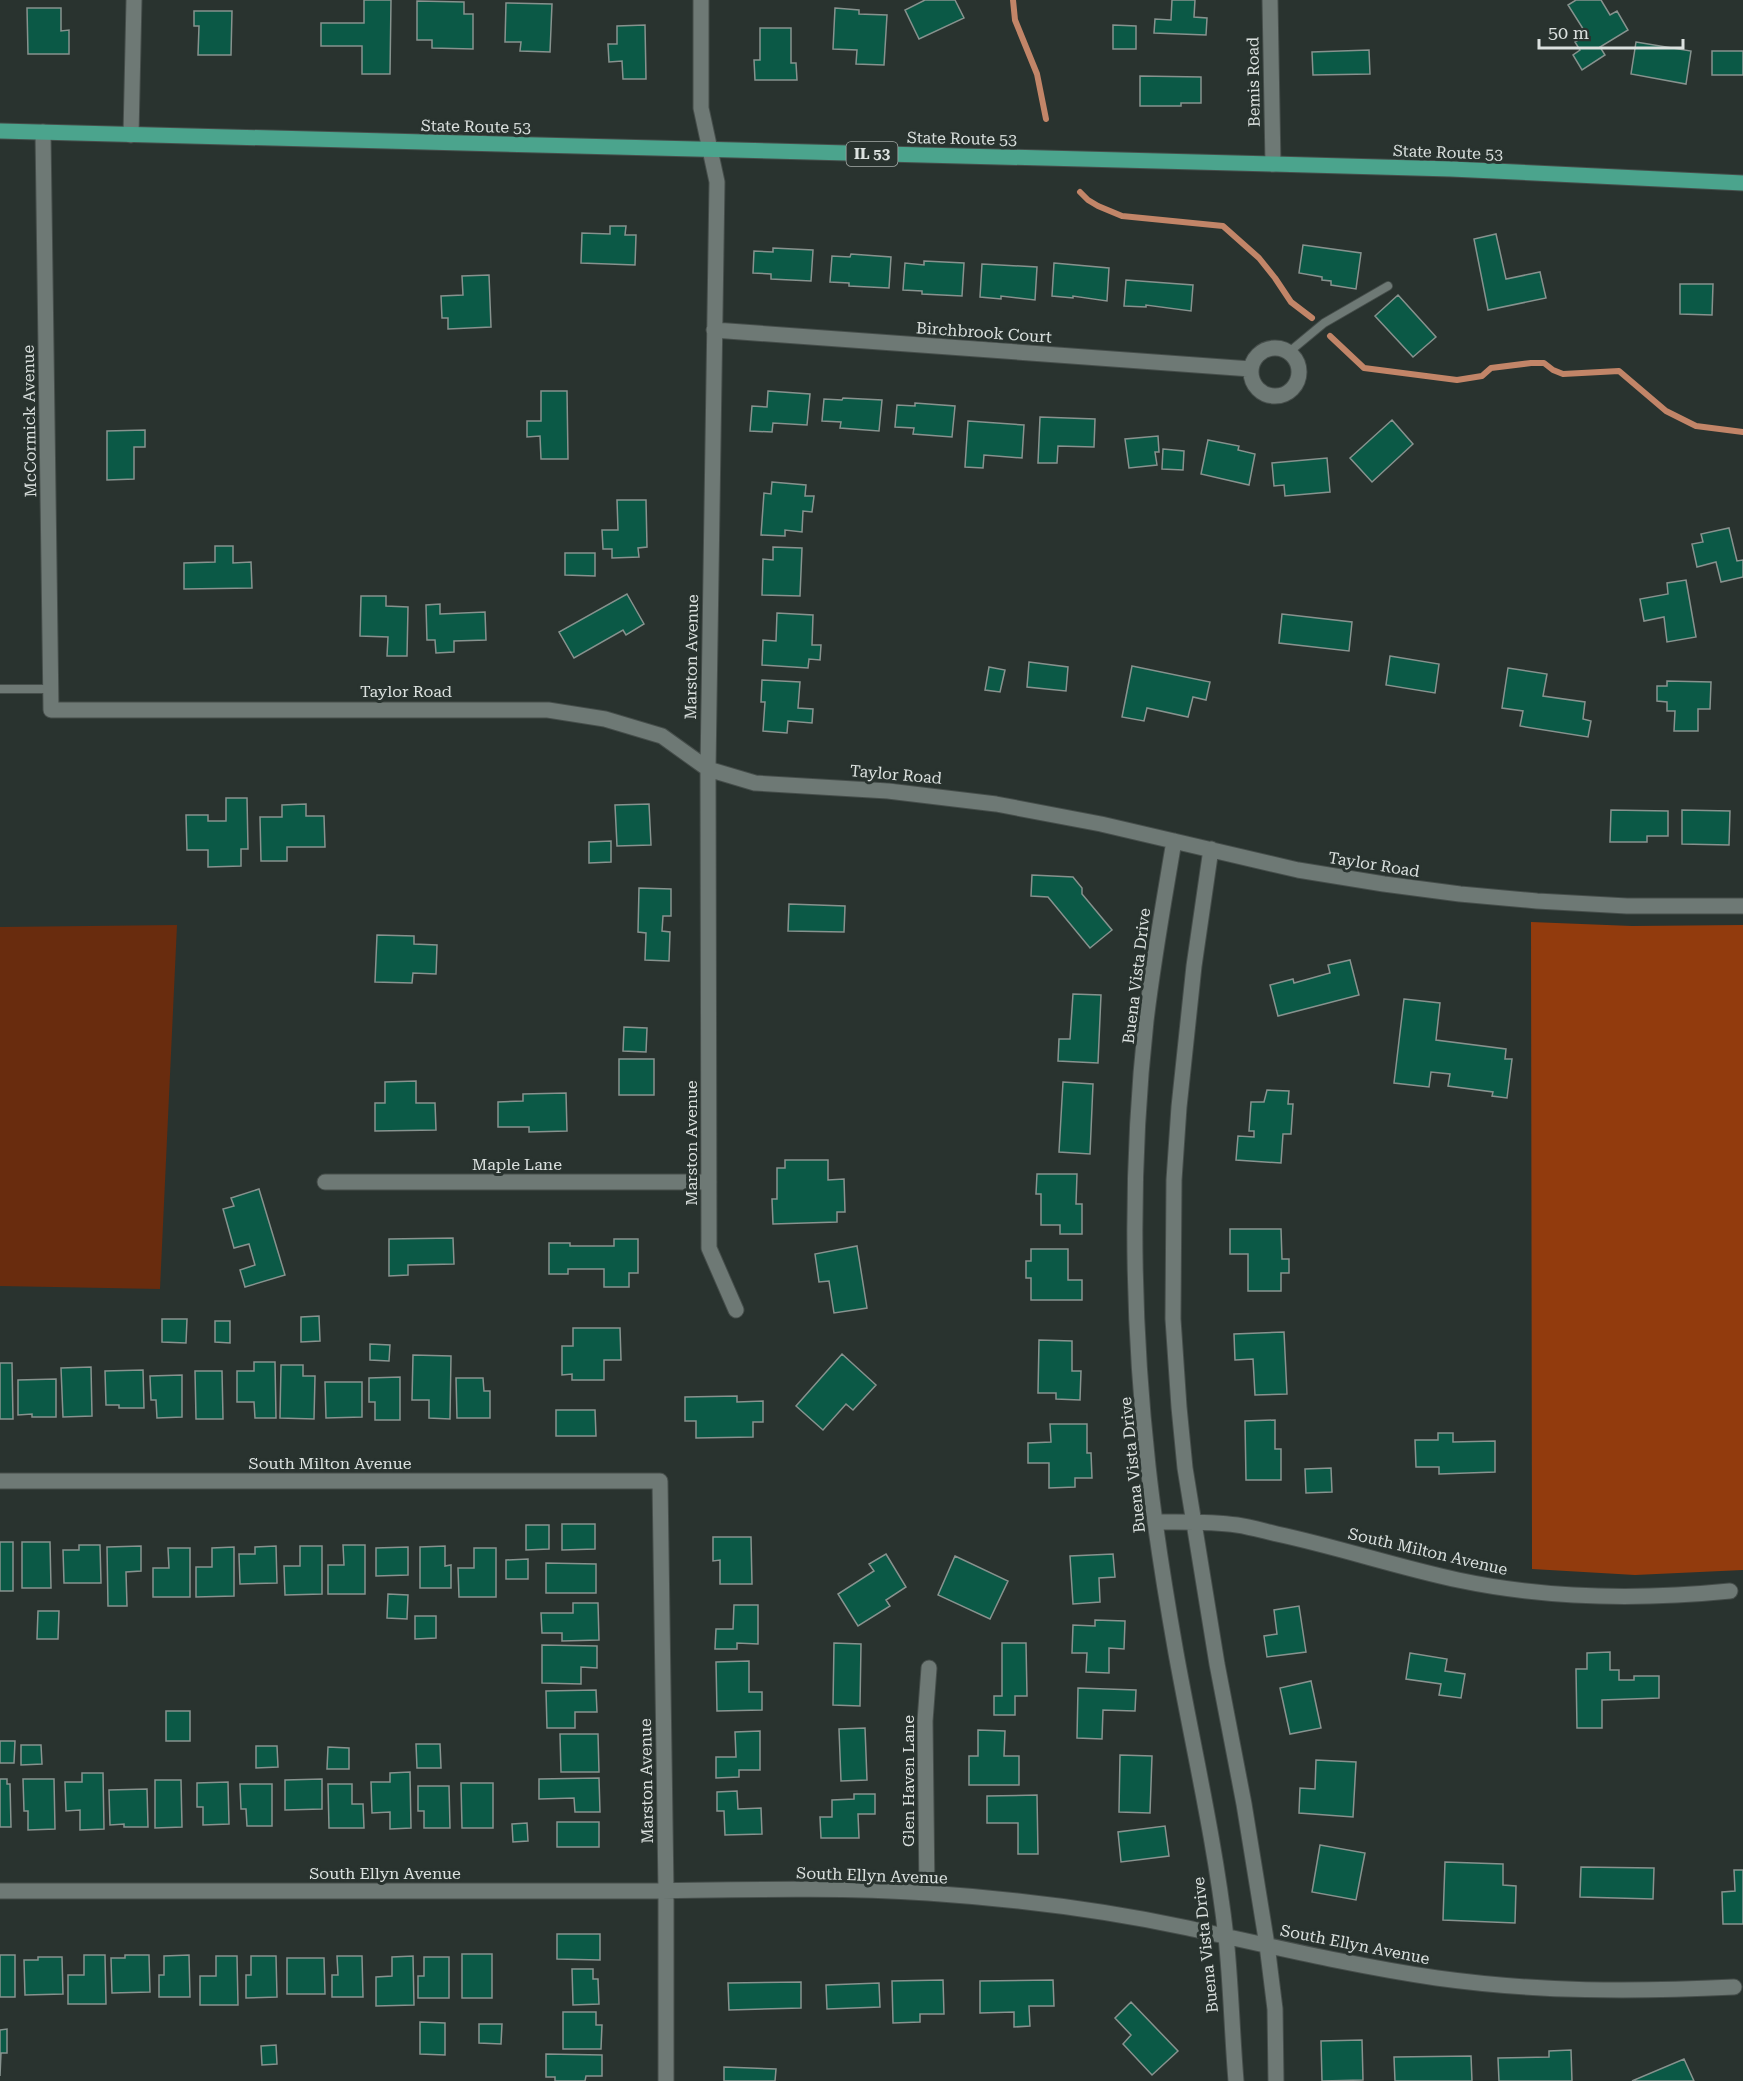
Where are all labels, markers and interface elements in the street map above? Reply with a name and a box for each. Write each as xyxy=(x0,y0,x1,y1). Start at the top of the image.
scale bar xyxy=(1539,12,1683,50)
text: 50 m xyxy=(1548,22,1589,43)
street label: Bemis Road xyxy=(1243,37,1264,127)
street label: State Route 53 xyxy=(421,116,531,137)
street label: State Route 53 xyxy=(907,128,1017,149)
street label: State Route 53 xyxy=(1393,141,1503,164)
road number: IL 53 xyxy=(846,142,898,166)
street label: Birchbrook Court xyxy=(915,318,1052,347)
street label: McCormick Avenue xyxy=(19,344,40,497)
street label: Marston Avenue xyxy=(681,594,702,720)
street label: Taylor Road xyxy=(360,682,452,701)
street label: Taylor Road xyxy=(849,761,943,788)
street label: Taylor Road xyxy=(1327,848,1421,881)
street label: Buena Vista Drive xyxy=(1119,907,1154,1045)
street label: Marston Avenue xyxy=(682,1080,701,1206)
street label: Maple Lane xyxy=(472,1155,562,1174)
street label: Buena Vista Drive xyxy=(1116,1396,1149,1534)
street label: South Milton Avenue xyxy=(248,1454,412,1473)
street label: South Milton Avenue xyxy=(1346,1524,1510,1579)
street label: Glen Haven Lane xyxy=(899,1715,918,1847)
street label: Marston Avenue xyxy=(636,1718,657,1844)
street label: South Ellyn Avenue xyxy=(796,1863,948,1888)
street label: South Ellyn Avenue xyxy=(309,1864,461,1883)
street label: Buena Vista Drive xyxy=(1189,1876,1222,2014)
street label: South Ellyn Avenue xyxy=(1279,1921,1431,1968)

